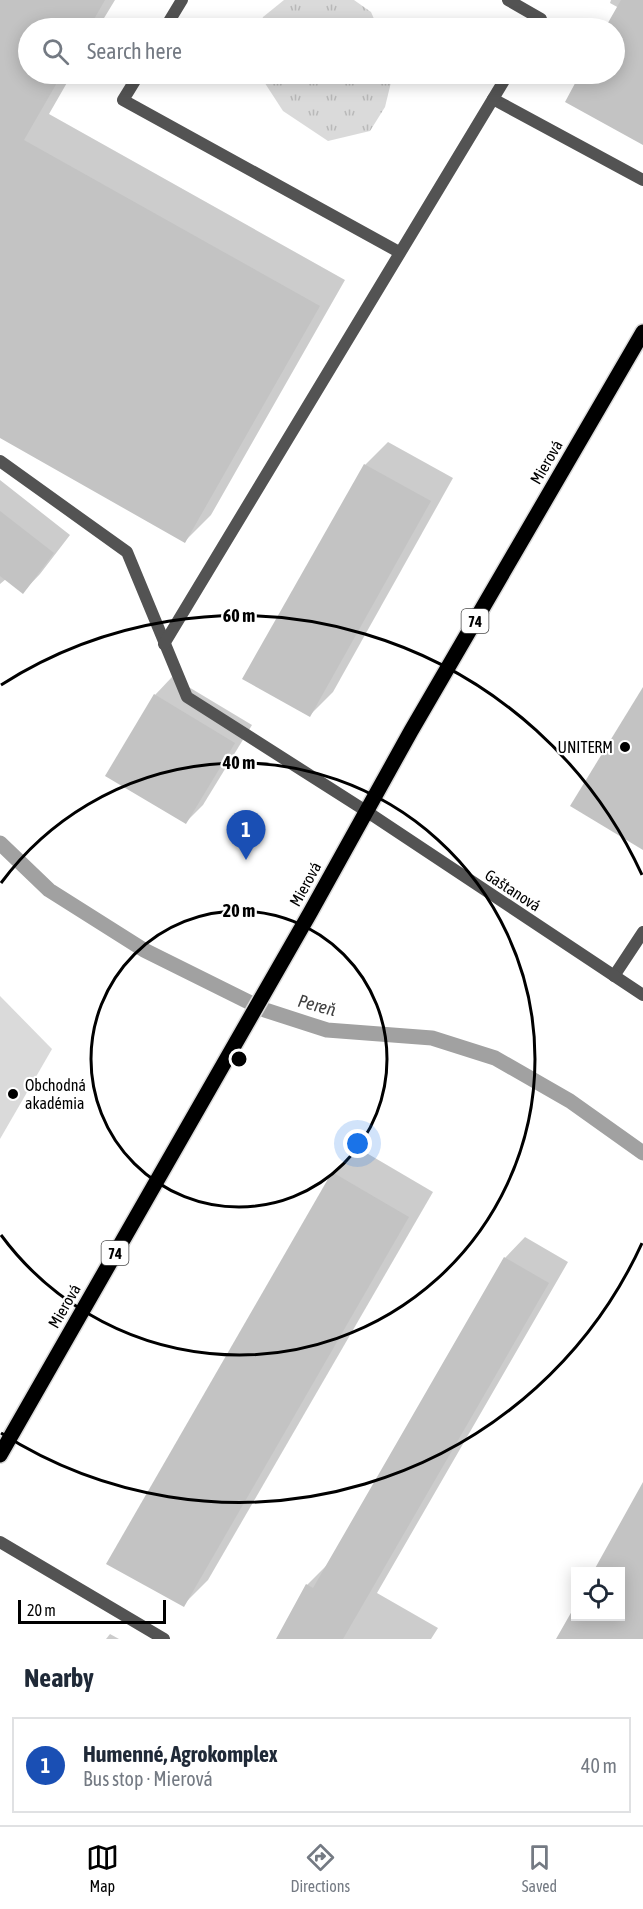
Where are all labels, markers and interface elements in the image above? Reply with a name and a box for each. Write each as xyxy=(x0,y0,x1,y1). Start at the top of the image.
search box xyxy=(18,18,625,84)
icon: search xyxy=(39,35,72,68)
text: Search here xyxy=(87,38,182,64)
street label: Mierová xyxy=(526,437,566,487)
text: 60 m xyxy=(223,605,255,626)
road number: 74 xyxy=(462,609,488,633)
place label: UNITERM xyxy=(557,738,613,756)
marker: UNITERM xyxy=(618,740,632,754)
text: 40 m xyxy=(222,752,255,773)
pin: 1 xyxy=(226,810,266,860)
street label: Mierová xyxy=(286,859,324,909)
street label: Gaštanová xyxy=(482,865,544,915)
text: 20 m xyxy=(223,900,255,921)
water label: Pereň xyxy=(296,990,339,1020)
centre of rings xyxy=(229,1049,249,1069)
place label: Obchodná akadémia xyxy=(25,1076,86,1112)
marker: Obchodná akadémia xyxy=(6,1087,20,1101)
your location xyxy=(343,1129,372,1158)
road number: 74 xyxy=(102,1241,128,1265)
street label: Mierová xyxy=(44,1281,84,1331)
map controls xyxy=(571,1567,625,1621)
button: locate xyxy=(571,1567,625,1621)
scale bar xyxy=(18,1597,166,1624)
text: 20 m xyxy=(27,1601,56,1619)
text: Nearby xyxy=(24,1663,94,1693)
text: Humenné, Agrokomplex xyxy=(83,1741,278,1767)
text: 1 xyxy=(41,1754,50,1777)
text: 40 m xyxy=(581,1754,617,1777)
text: Bus stop · Mierová xyxy=(83,1767,213,1790)
tab: Map xyxy=(86,1841,119,1895)
tab: Directions xyxy=(290,1841,350,1895)
tab: Saved xyxy=(522,1841,557,1895)

